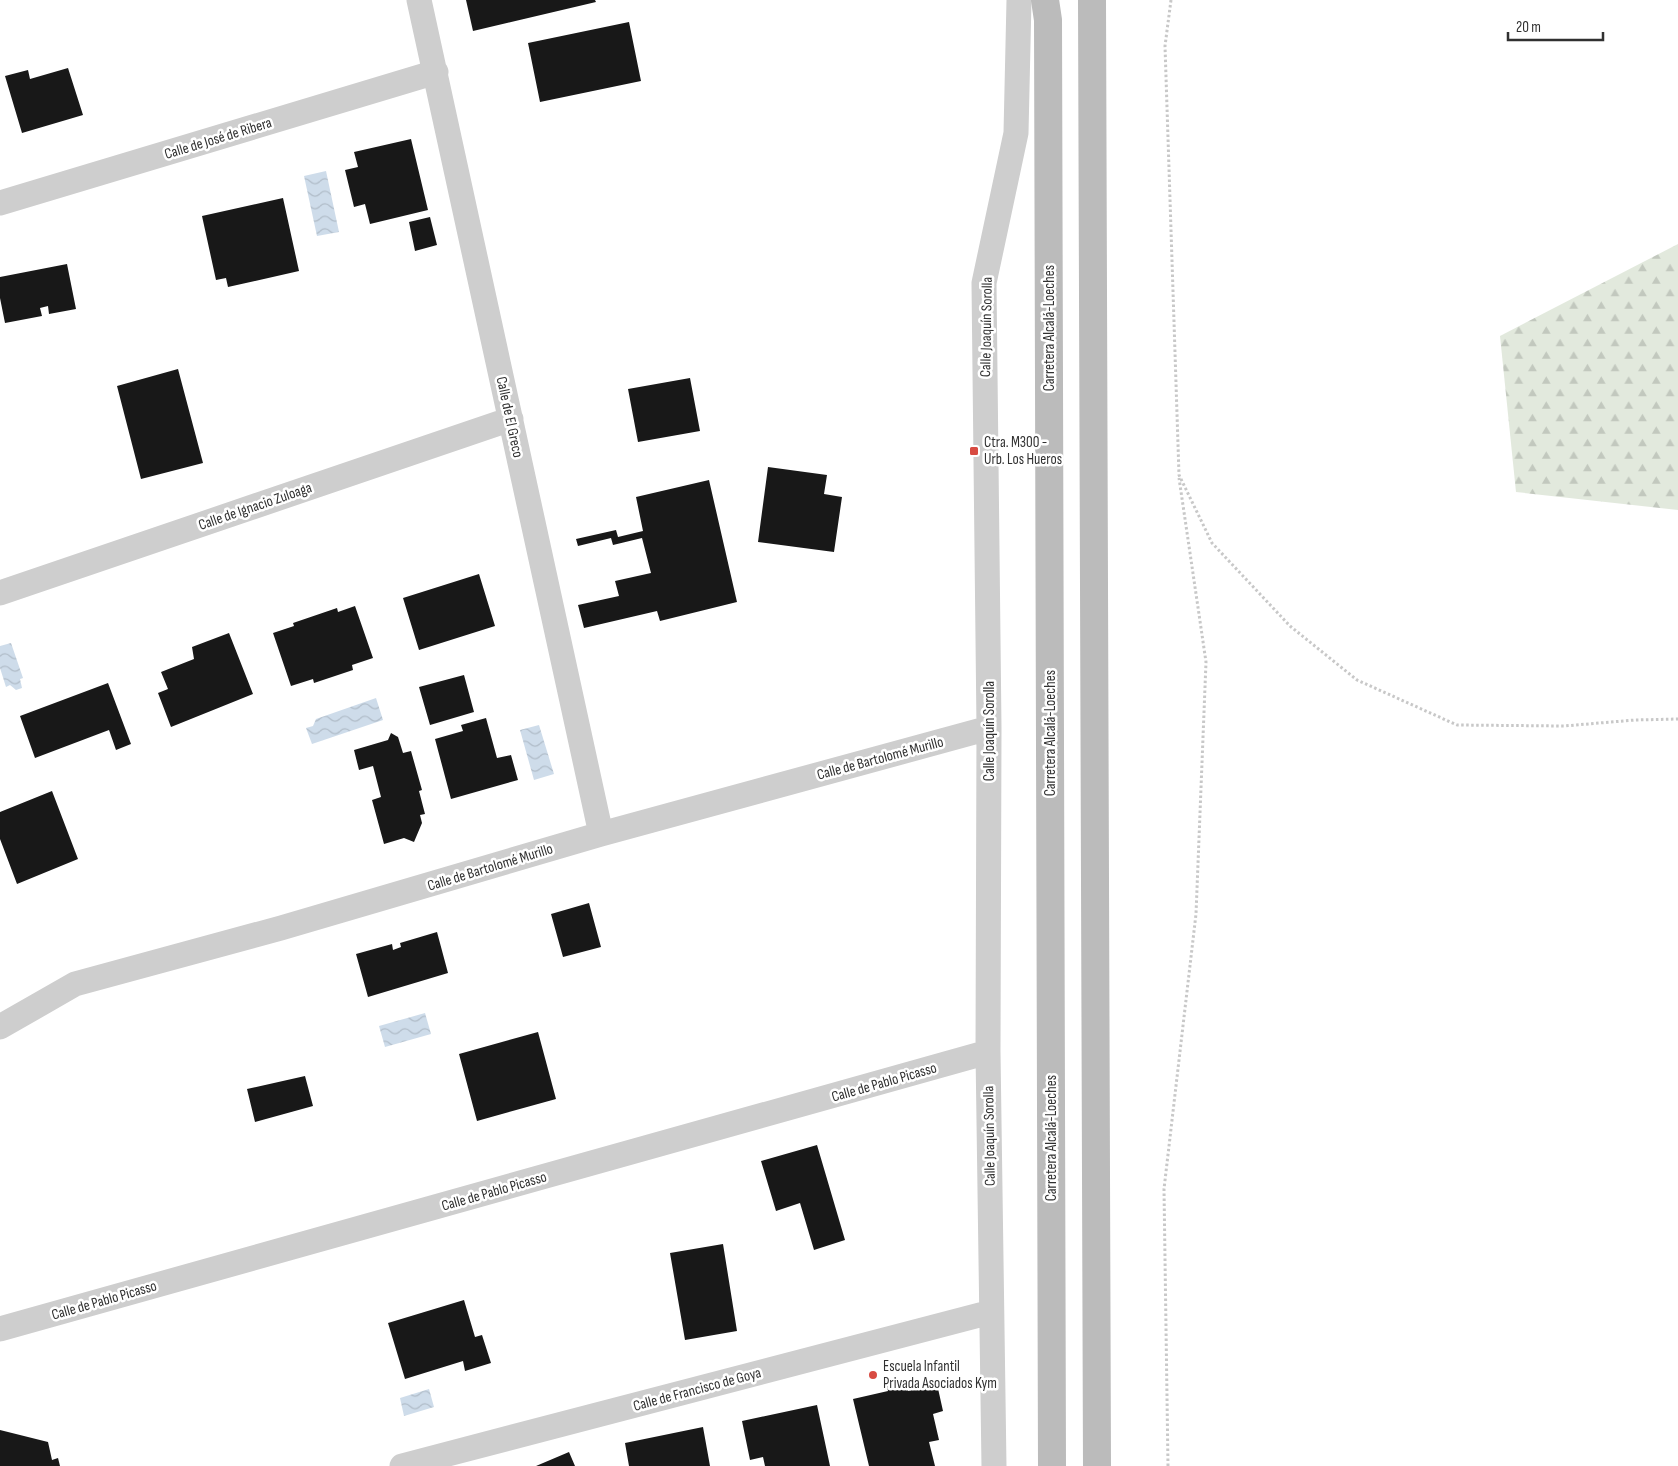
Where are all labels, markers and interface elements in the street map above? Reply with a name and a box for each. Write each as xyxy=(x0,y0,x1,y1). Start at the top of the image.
scale bar xyxy=(1508,10,1603,42)
text: 20 m xyxy=(1516,18,1541,37)
street label: Calle de José de Ribera xyxy=(162,113,274,164)
street label: Carretera Alcalá-Loeches xyxy=(1040,265,1059,391)
street label: Calle Joaquín Sorolla xyxy=(976,277,997,377)
street label: Calle de El Greco xyxy=(492,375,527,459)
place label: Ctra. M300 - Urb. Los Hueros xyxy=(984,433,1062,469)
marker: Ctra. M300 - Urb. Los Hueros xyxy=(968,445,980,457)
street label: Calle de Ignacio Zuloaga xyxy=(196,478,315,535)
street label: Carretera Alcalá-Loeches xyxy=(1041,670,1060,796)
street label: Calle Joaquín Sorolla xyxy=(980,681,999,781)
street label: Calle de Bartolomé Murillo xyxy=(815,732,946,785)
street label: Calle de Bartolomé Murillo xyxy=(425,839,555,896)
street label: Calle de Pablo Picasso xyxy=(829,1058,939,1107)
street label: Carretera Alcalá-Loeches xyxy=(1042,1075,1061,1201)
street label: Calle Joaquín Sorolla xyxy=(979,1085,1000,1186)
street label: Calle de Pablo Picasso xyxy=(439,1167,549,1216)
street label: Calle de Pablo Picasso xyxy=(49,1276,159,1325)
place label: Escuela Infantil Privada Asociados Kym xyxy=(883,1357,997,1393)
street label: Calle de Francisco de Goya xyxy=(631,1363,763,1416)
marker: Escuela Infantil Privada Asociados Kym xyxy=(867,1369,879,1381)

